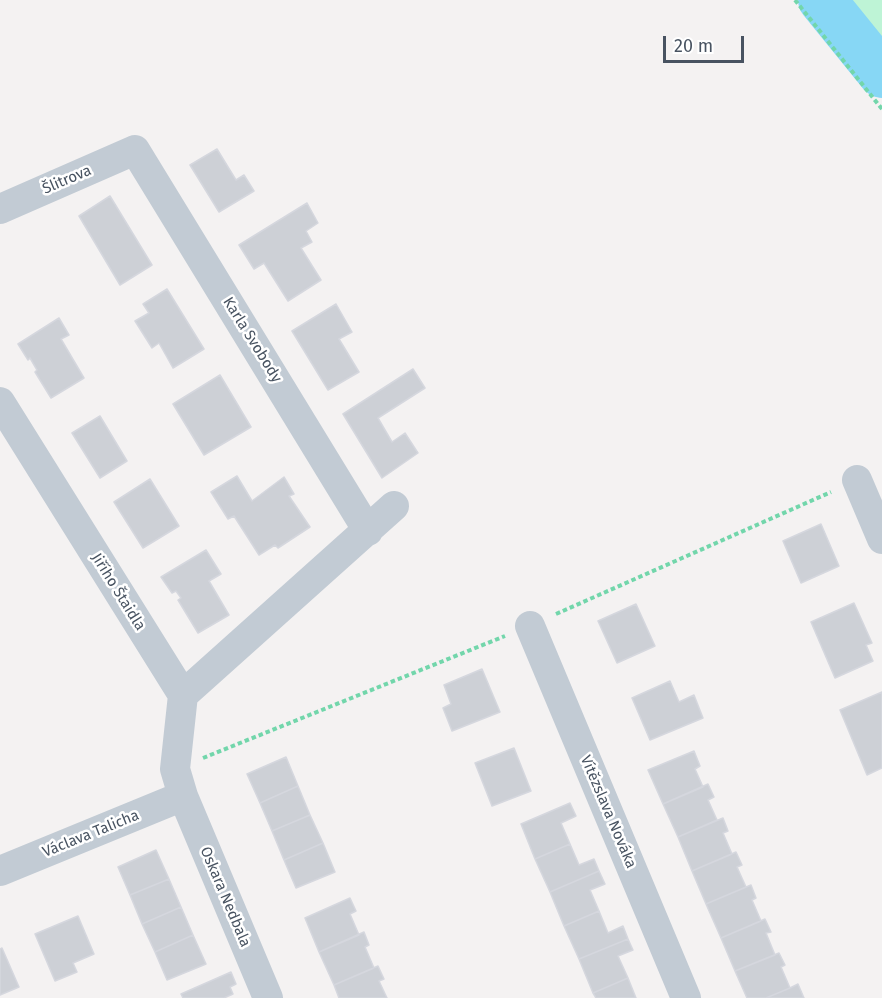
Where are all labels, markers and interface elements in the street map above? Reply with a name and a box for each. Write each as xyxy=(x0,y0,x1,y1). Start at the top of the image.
scale bar xyxy=(666,24,747,62)
text: 20 m xyxy=(674,35,713,57)
street label: Šlitrova xyxy=(40,162,94,198)
street label: Karla Svobody xyxy=(219,294,285,386)
street label: Jiřího Štaidla xyxy=(87,550,149,634)
street label: Vítězslava Nováka xyxy=(576,753,640,871)
street label: Václava Talicha xyxy=(40,806,142,862)
street label: Oskara Nedbala xyxy=(196,844,254,950)

